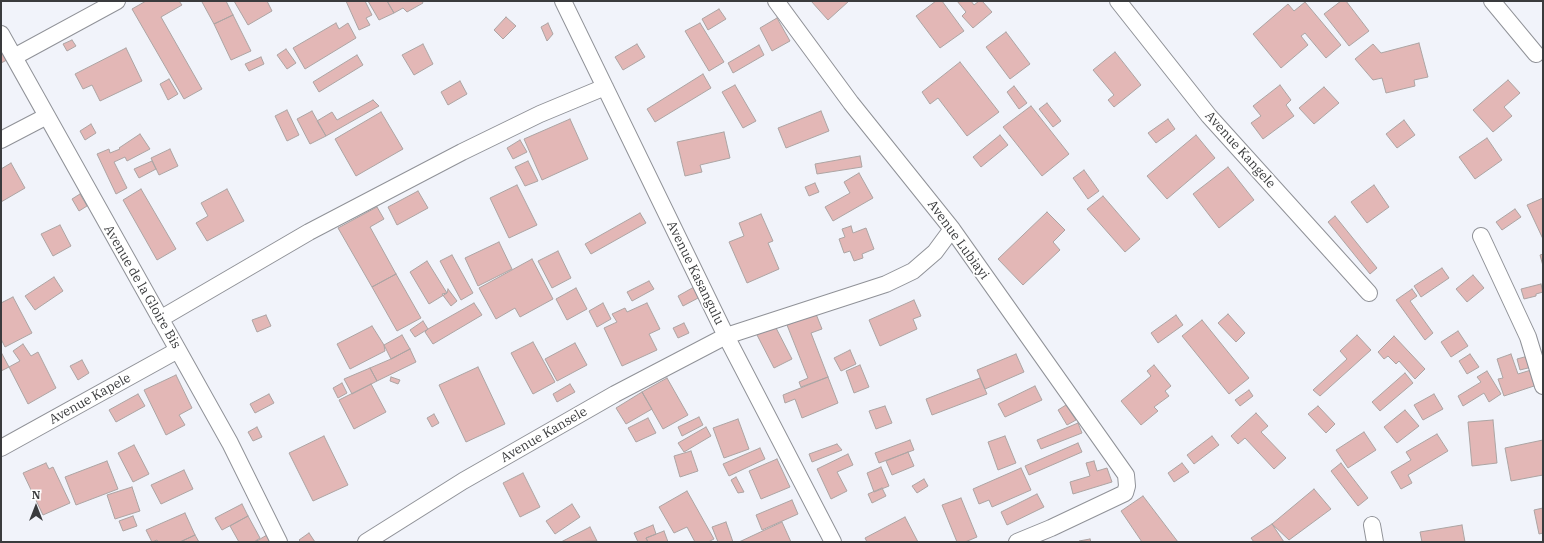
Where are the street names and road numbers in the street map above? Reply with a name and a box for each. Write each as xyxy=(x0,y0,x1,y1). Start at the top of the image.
street label: Avenue Kangele xyxy=(1201,108,1279,192)
street label: Avenue Lubiayi xyxy=(924,197,992,283)
street label: Avenue Kasangulu xyxy=(663,219,727,327)
street label: Avenue de la Gloire Bis xyxy=(100,222,184,352)
street label: Avenue Kapele xyxy=(47,370,133,428)
street label: Avenue Kansele xyxy=(498,404,590,466)

